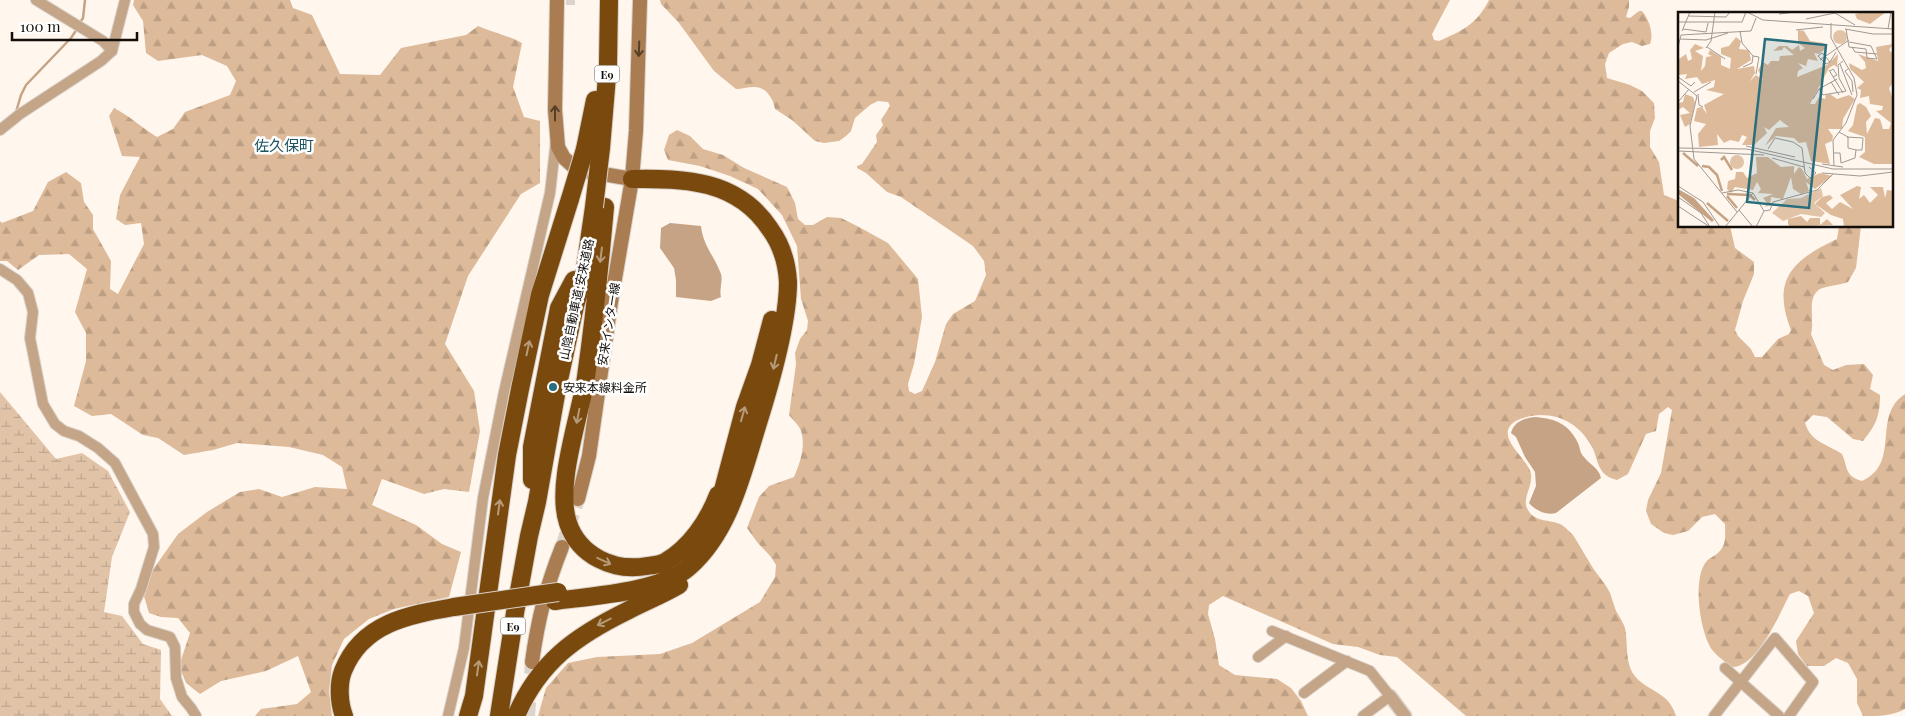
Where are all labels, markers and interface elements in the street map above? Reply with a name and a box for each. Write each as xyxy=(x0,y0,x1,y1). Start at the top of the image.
scale bar xyxy=(12,10,138,42)
inset map xyxy=(1678,12,1892,228)
text: 100 m xyxy=(20,16,61,36)
one-way arrow xyxy=(634,40,644,56)
road number: E9 xyxy=(594,66,620,82)
one-way arrow xyxy=(550,106,560,122)
district label: 佐久保町 xyxy=(254,135,314,155)
street label: 山陰自動車道;安来道路 xyxy=(555,237,597,361)
one-way arrow xyxy=(595,247,605,263)
street label: 安来インター線 xyxy=(594,281,622,367)
one-way arrow xyxy=(524,340,534,356)
one-way arrow xyxy=(770,354,779,370)
place label: 安来本線料金所 xyxy=(563,379,647,395)
marker: 安来本線料金所 xyxy=(547,381,559,393)
one-way arrow xyxy=(739,406,748,422)
one-way arrow xyxy=(573,408,583,424)
one-way arrow xyxy=(495,500,505,516)
one-way arrow xyxy=(596,557,611,567)
road number: E9 xyxy=(500,618,526,634)
one-way arrow xyxy=(597,618,612,627)
one-way arrow xyxy=(473,661,483,677)

